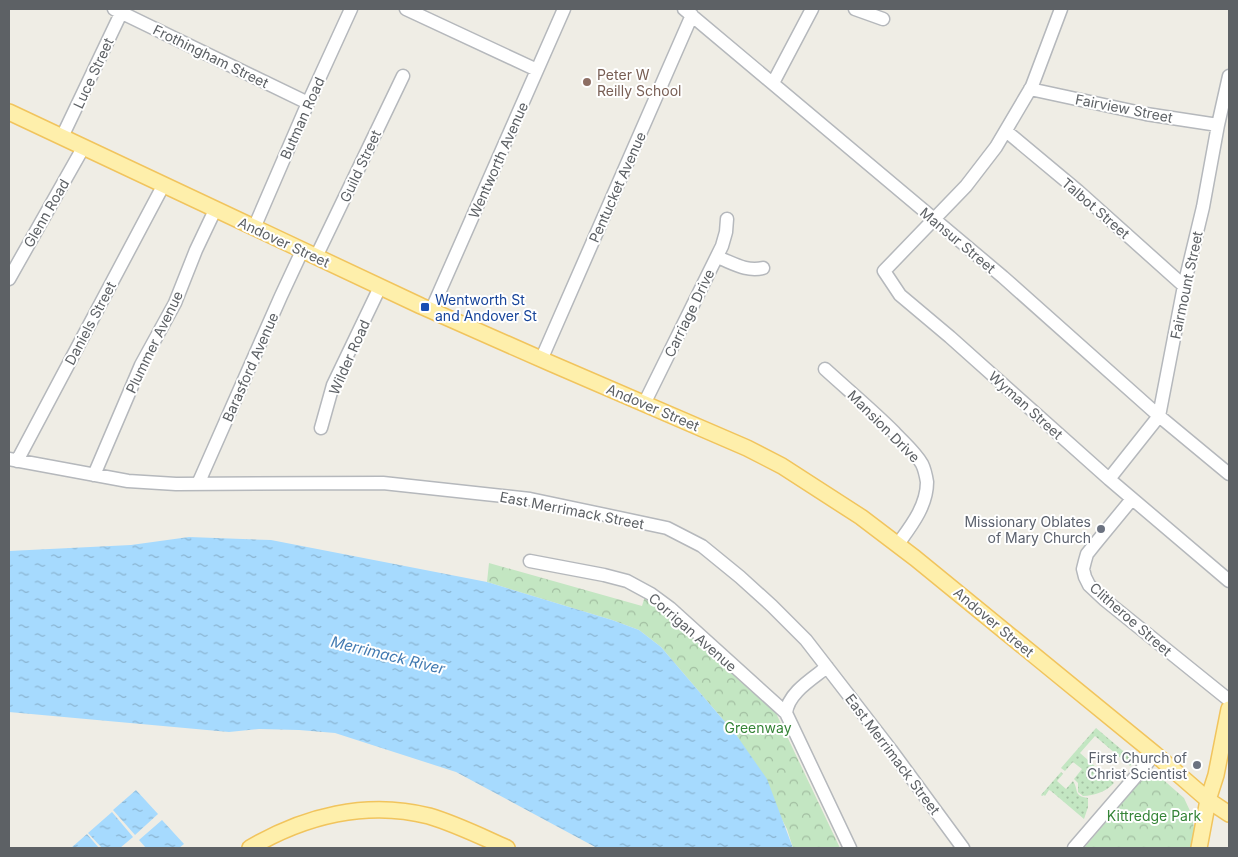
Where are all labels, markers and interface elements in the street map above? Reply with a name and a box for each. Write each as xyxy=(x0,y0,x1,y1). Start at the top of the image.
street label: Frothingham Street xyxy=(151,21,272,91)
street label: Luce Street xyxy=(69,35,117,111)
place label: Peter W Reilly School xyxy=(597,66,681,99)
street label: Butman Road xyxy=(276,74,328,162)
marker: Peter W Reilly School xyxy=(581,76,593,88)
street label: Fairview Street xyxy=(1074,90,1174,126)
street label: Wentworth Avenue xyxy=(465,99,531,221)
street label: Guild Street xyxy=(336,127,384,205)
street label: Pentucket Avenue xyxy=(585,129,649,245)
street label: Talbot Street xyxy=(1059,174,1134,242)
street label: Glenn Road xyxy=(20,176,72,250)
street label: Mansur Street xyxy=(917,204,999,277)
street label: Andover Street xyxy=(236,213,333,271)
street label: Fairmount Street xyxy=(1166,229,1206,341)
street label: Carriage Drive xyxy=(660,266,718,360)
street label: Daniels Street xyxy=(61,278,119,368)
street label: Plummer Avenue xyxy=(122,288,186,396)
place label: Wentworth St and Andover St xyxy=(435,291,537,324)
marker: Wentworth St and Andover St xyxy=(419,301,431,313)
street label: Barasford Avenue xyxy=(218,310,282,424)
street label: Wilder Road xyxy=(325,317,373,397)
street label: Wyman Street xyxy=(986,367,1067,443)
street label: Andover Street xyxy=(604,380,702,434)
street label: Mansion Drive xyxy=(844,386,924,466)
street label: East Merrimack Street xyxy=(498,488,646,532)
place label: Missionary Oblates of Mary Church xyxy=(964,513,1091,546)
marker: Missionary Oblates of Mary Church xyxy=(1095,523,1107,535)
street label: Clitheroe Street xyxy=(1087,579,1176,659)
street label: Andover Street xyxy=(951,584,1038,661)
street label: Corrigan Avenue xyxy=(646,589,740,675)
water label: Merrimack River xyxy=(329,632,447,678)
street label: East Merrimack Street xyxy=(842,690,944,818)
park label: Greenway xyxy=(724,719,792,736)
place label: First Church of Christ Scientist xyxy=(1087,749,1187,782)
marker: First Church of Christ Scientist xyxy=(1191,759,1203,771)
park label: Kittredge Park xyxy=(1107,807,1201,824)

